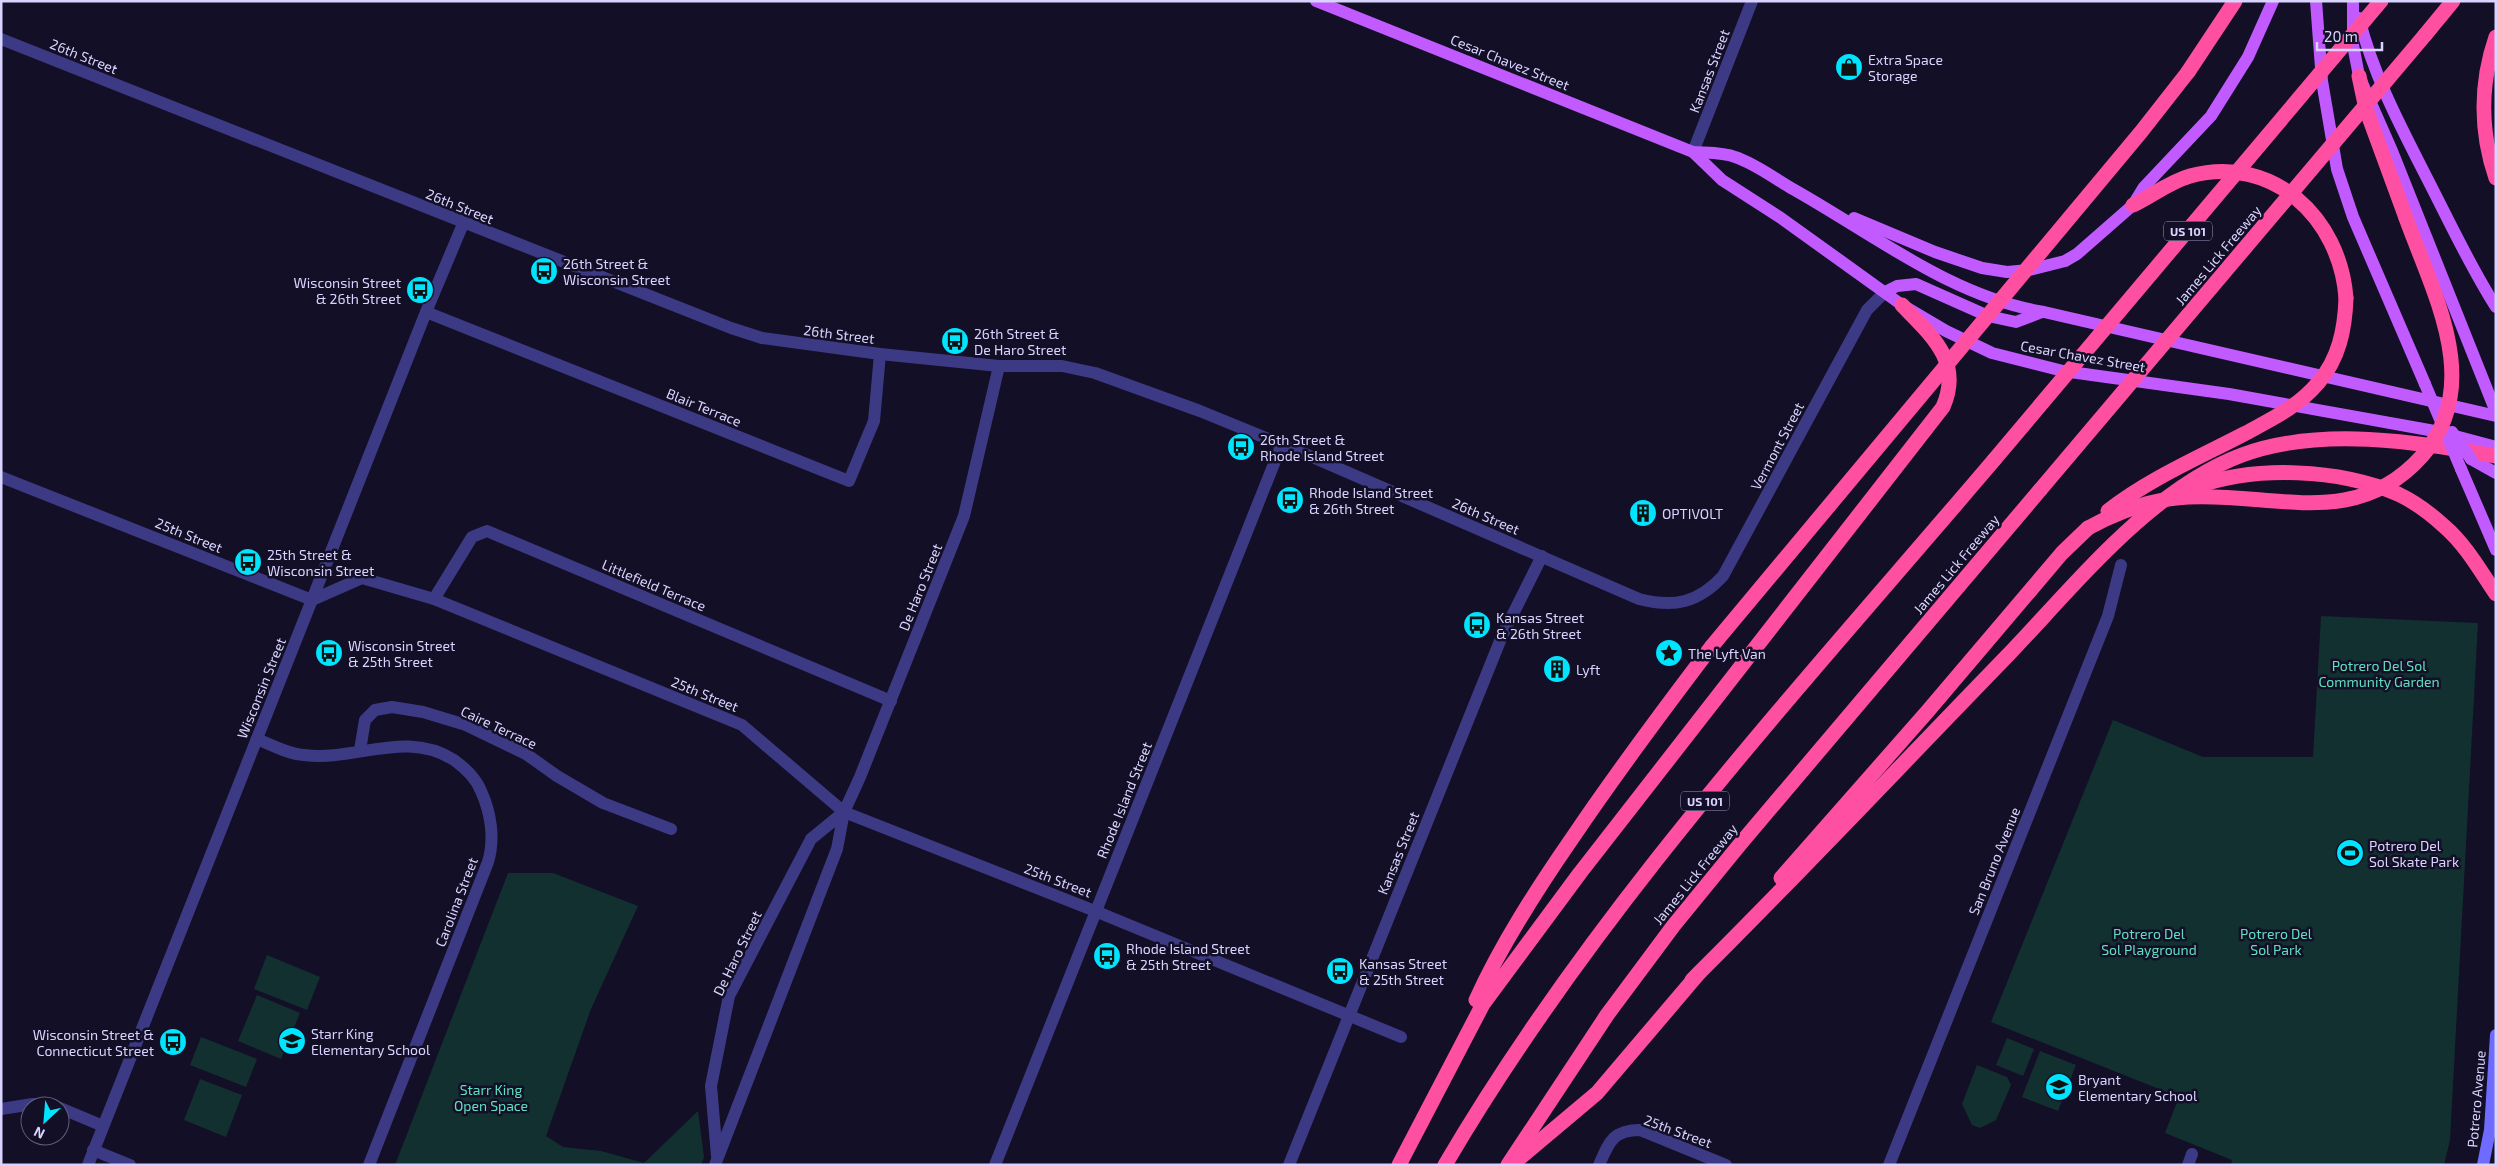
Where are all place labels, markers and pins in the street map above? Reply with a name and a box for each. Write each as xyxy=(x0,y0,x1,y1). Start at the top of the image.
place label: Extra Space Storage xyxy=(1868,51,1943,84)
shop icon: Extra Space Storage xyxy=(1834,52,1864,82)
place label: 26th Street & Wisconsin Street xyxy=(563,255,670,288)
bus stop icon: 26th Street & Wisconsin Street xyxy=(529,256,559,286)
place label: Wisconsin Street & 26th Street xyxy=(294,274,401,307)
bus stop icon: Wisconsin Street & 26th Street xyxy=(405,275,435,305)
place label: 26th Street & De Haro Street xyxy=(974,325,1066,358)
bus stop icon: 26th Street & De Haro Street xyxy=(940,326,970,356)
place label: 26th Street & Rhode Island Street xyxy=(1260,431,1384,464)
bus stop icon: 26th Street & Rhode Island Street xyxy=(1226,432,1256,462)
place label: Rhode Island Street & 26th Street xyxy=(1309,484,1433,517)
bus stop icon: Rhode Island Street & 26th Street xyxy=(1275,485,1305,515)
building icon: OPTIVOLT xyxy=(1628,498,1658,528)
place label: OPTIVOLT xyxy=(1662,505,1723,522)
place label: 25th Street & Wisconsin Street xyxy=(267,546,374,579)
bus stop icon: 25th Street & Wisconsin Street xyxy=(233,547,263,577)
place label: Kansas Street & 26th Street xyxy=(1496,609,1584,642)
bus stop icon: Kansas Street & 26th Street xyxy=(1462,610,1492,640)
place label: Wisconsin Street & 25th Street xyxy=(348,637,455,670)
bus stop icon: Wisconsin Street & 25th Street xyxy=(314,638,344,668)
place icon: The Lyft Van xyxy=(1654,638,1684,668)
place label: The Lyft Van xyxy=(1688,645,1766,662)
building icon: Lyft xyxy=(1542,654,1572,684)
place label: Lyft xyxy=(1576,661,1600,678)
place label: Potrero Del Sol Skate Park xyxy=(2369,837,2459,870)
sports icon: Potrero Del Sol Skate Park xyxy=(2335,838,2365,868)
place label: Rhode Island Street & 25th Street xyxy=(1126,940,1250,973)
bus stop icon: Rhode Island Street & 25th Street xyxy=(1092,941,1122,971)
place label: Kansas Street & 25th Street xyxy=(1359,955,1447,988)
bus stop icon: Kansas Street & 25th Street xyxy=(1325,956,1355,986)
place label: Starr King Elementary School xyxy=(311,1025,431,1058)
place label: Wisconsin Street & Connecticut Street xyxy=(33,1026,154,1059)
school or university icon: Starr King Elementary School xyxy=(277,1026,307,1056)
bus stop icon: Wisconsin Street & Connecticut Street xyxy=(158,1027,188,1057)
place label: Bryant Elementary School xyxy=(2078,1071,2198,1104)
school or university icon: Bryant Elementary School xyxy=(2044,1072,2074,1102)

